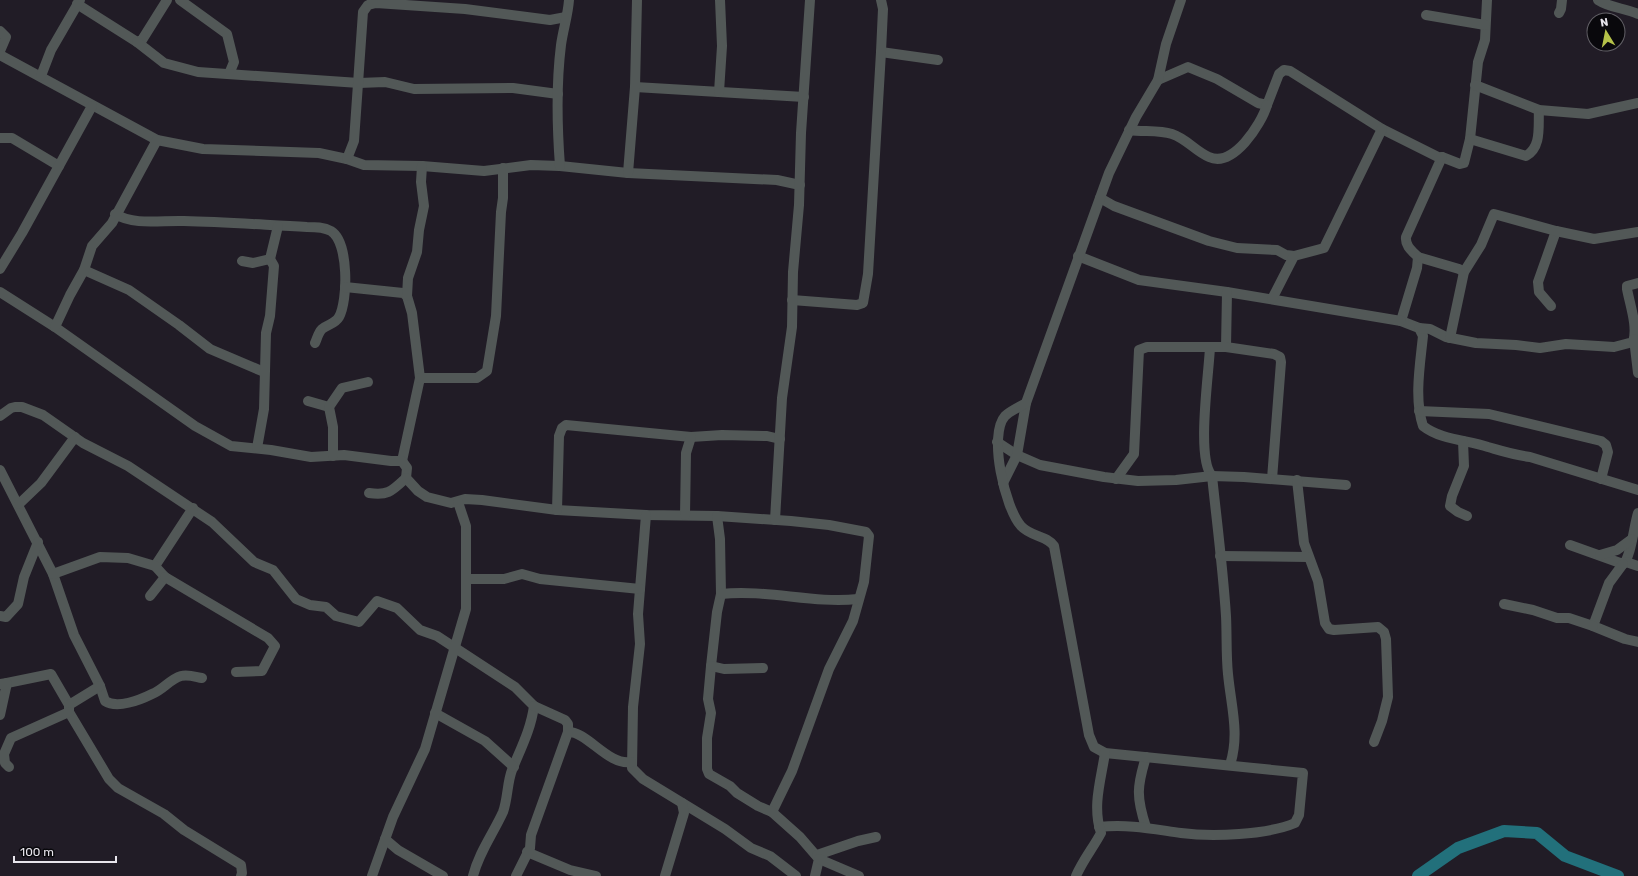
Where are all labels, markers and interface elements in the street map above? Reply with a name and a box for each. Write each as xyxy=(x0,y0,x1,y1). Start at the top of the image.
north arrow xyxy=(1586,12,1626,52)
text: N xyxy=(1599,16,1609,30)
scale bar xyxy=(14,838,116,864)
text: 100 m xyxy=(20,845,54,859)

